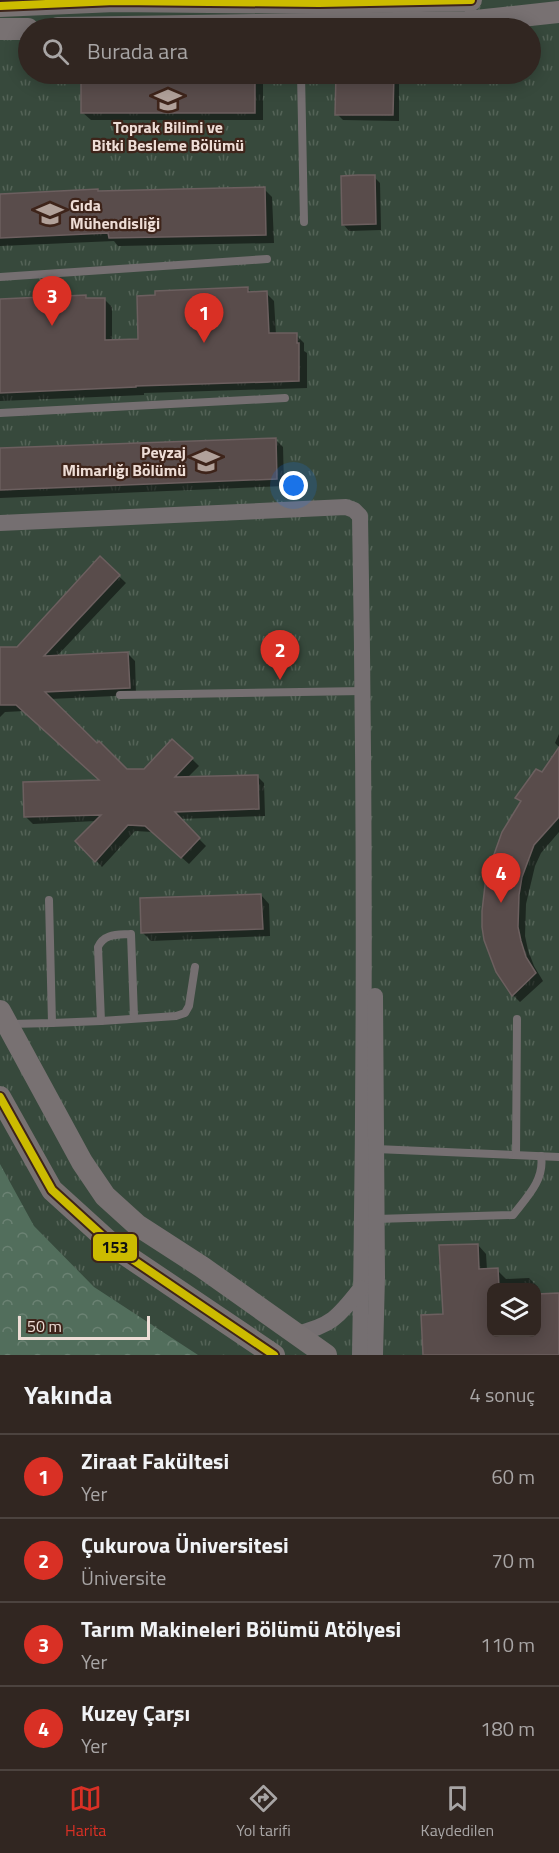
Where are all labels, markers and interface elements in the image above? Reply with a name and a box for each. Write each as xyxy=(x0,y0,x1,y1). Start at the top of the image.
search box xyxy=(18,18,541,84)
text: Burada ara xyxy=(87,34,188,68)
icon: search xyxy=(39,35,72,68)
school or university icon: Toprak Bilimi ve Bitki Besleme Bölümü xyxy=(153,85,183,115)
place label: Toprak Bilimi ve Bitki Besleme Bölümü xyxy=(92,115,244,157)
place label: Gıda Mühendisliği xyxy=(70,193,160,235)
school or university icon: Gıda Mühendisliği xyxy=(35,199,65,229)
pin: 3 xyxy=(32,276,72,326)
pin: 1 xyxy=(184,294,224,343)
place label: Peyzaj Mimarlığı Bölümü xyxy=(62,440,186,482)
school or university icon: Peyzaj Mimarlığı Bölümü xyxy=(191,446,221,476)
your location xyxy=(279,471,308,500)
pin: 2 xyxy=(260,630,300,680)
pin: 4 xyxy=(482,854,520,903)
line badge: 153 xyxy=(92,1233,138,1262)
text: 153 xyxy=(102,1235,128,1259)
map controls xyxy=(487,1283,541,1337)
button: layers xyxy=(487,1283,541,1337)
scale bar xyxy=(18,1313,150,1340)
text: 50 m xyxy=(27,1314,62,1338)
text: Yakında xyxy=(24,1375,112,1414)
text: 4 sonuç xyxy=(469,1379,535,1410)
text: Ziraat Fakültesi xyxy=(81,1444,229,1478)
text: 1 xyxy=(38,1461,49,1492)
text: 60 m xyxy=(491,1461,535,1492)
text: Yer xyxy=(81,1478,107,1509)
text: Çukurova Üniversitesi xyxy=(81,1528,289,1562)
text: 2 xyxy=(38,1545,49,1576)
text: 70 m xyxy=(491,1545,535,1576)
text: Üniversite xyxy=(81,1562,166,1593)
text: Tarım Makineleri Bölümü Atölyesi xyxy=(81,1612,401,1646)
text: 3 xyxy=(38,1629,49,1660)
text: 110 m xyxy=(480,1629,535,1660)
text: Yer xyxy=(81,1646,107,1677)
text: Kuzey Çarşı xyxy=(81,1696,190,1730)
text: 4 xyxy=(38,1713,49,1744)
text: 180 m xyxy=(480,1713,535,1744)
text: Yer xyxy=(81,1730,107,1761)
tab: Harita xyxy=(65,1782,106,1842)
tab: Yol tarifi xyxy=(236,1782,291,1842)
tab: Kaydedilen xyxy=(421,1782,494,1842)

